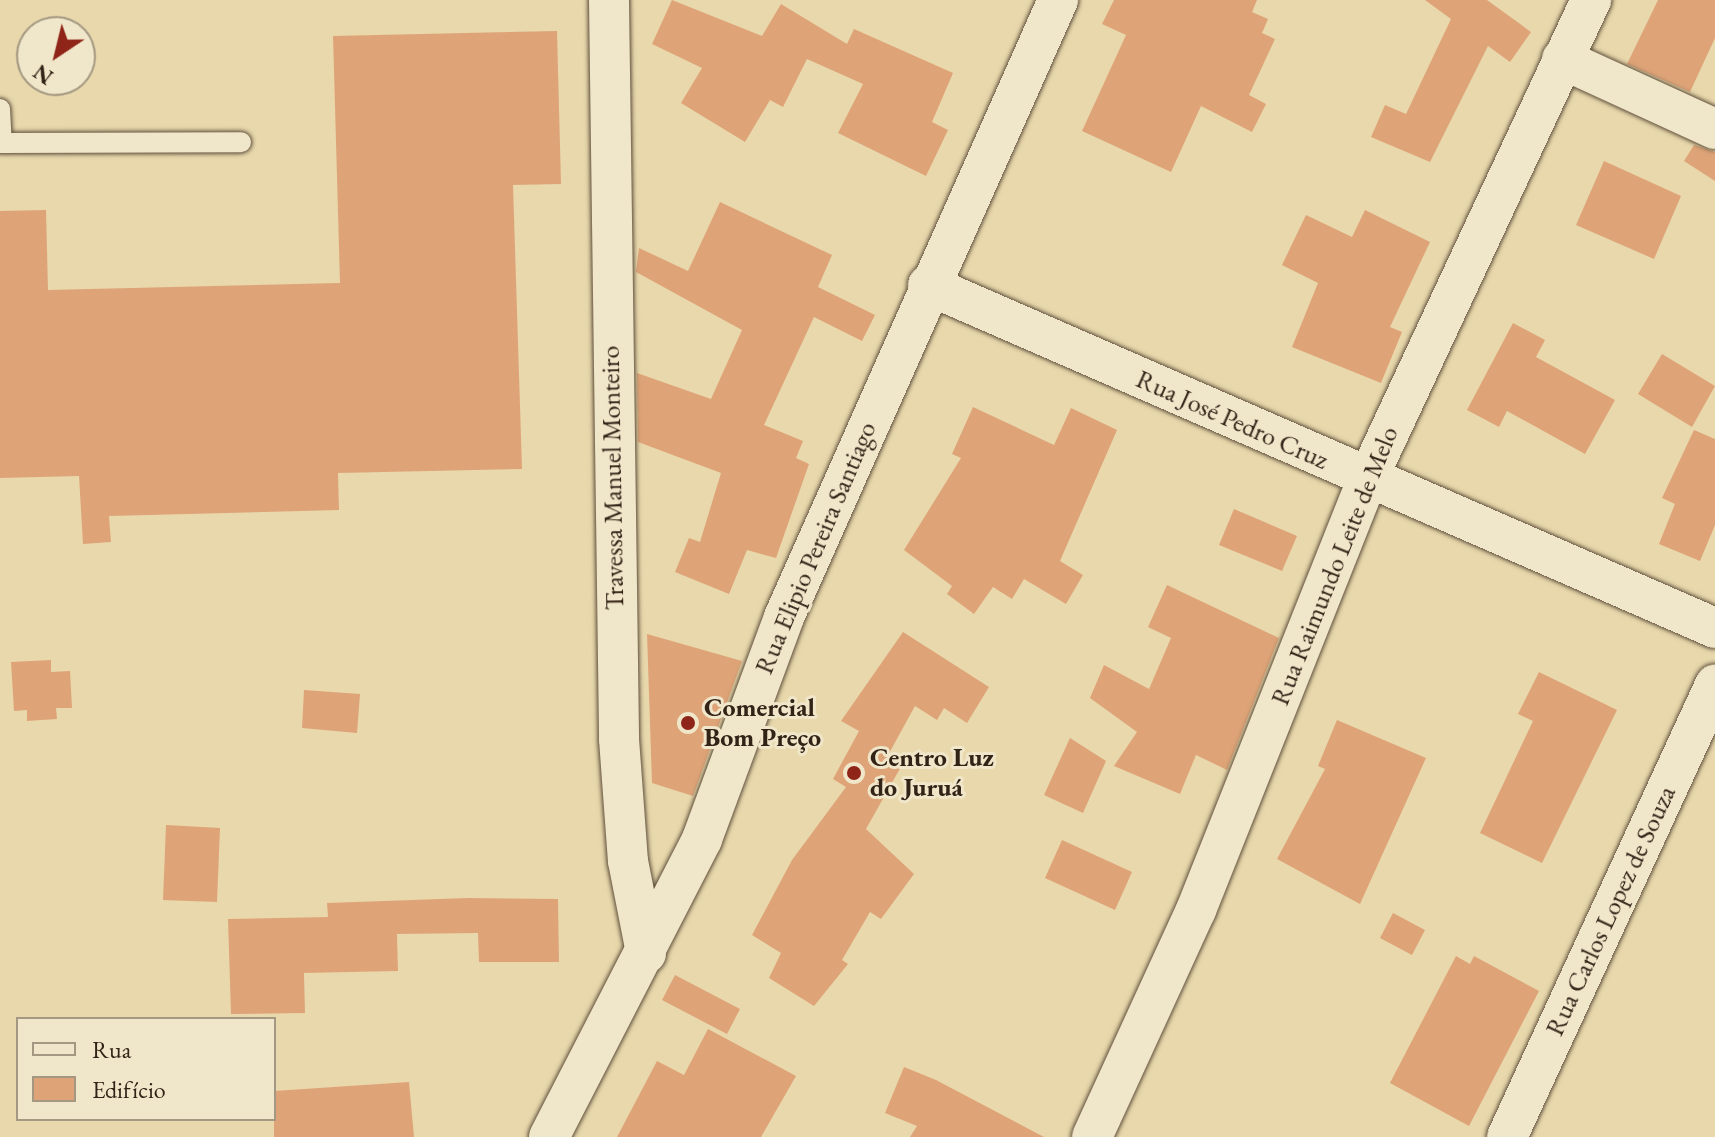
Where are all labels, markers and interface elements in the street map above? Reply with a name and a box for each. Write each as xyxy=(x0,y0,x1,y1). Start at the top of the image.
north arrow xyxy=(16,16,96,96)
text: N xyxy=(27,57,59,91)
street label: Travessa Manuel Monteiro xyxy=(595,345,631,611)
street label: Rua José Pedro Cruz xyxy=(1131,364,1333,476)
street label: Rua Elipio Pereira Santiago xyxy=(749,417,883,679)
street label: Rua Raimundo Leite de Melo xyxy=(1265,422,1405,710)
place label: Comercial Bom Preço xyxy=(704,692,821,754)
marker: Comercial Bom Preço xyxy=(679,714,697,732)
place label: Centro Luz do Juruá xyxy=(870,742,994,804)
marker: Centro Luz do Juruá xyxy=(845,764,863,782)
street label: Rua Carlos Lopez de Souza xyxy=(1539,781,1683,1041)
legend xyxy=(16,1017,276,1121)
text: Rua xyxy=(92,1034,131,1065)
text: Edifício xyxy=(92,1074,166,1105)

